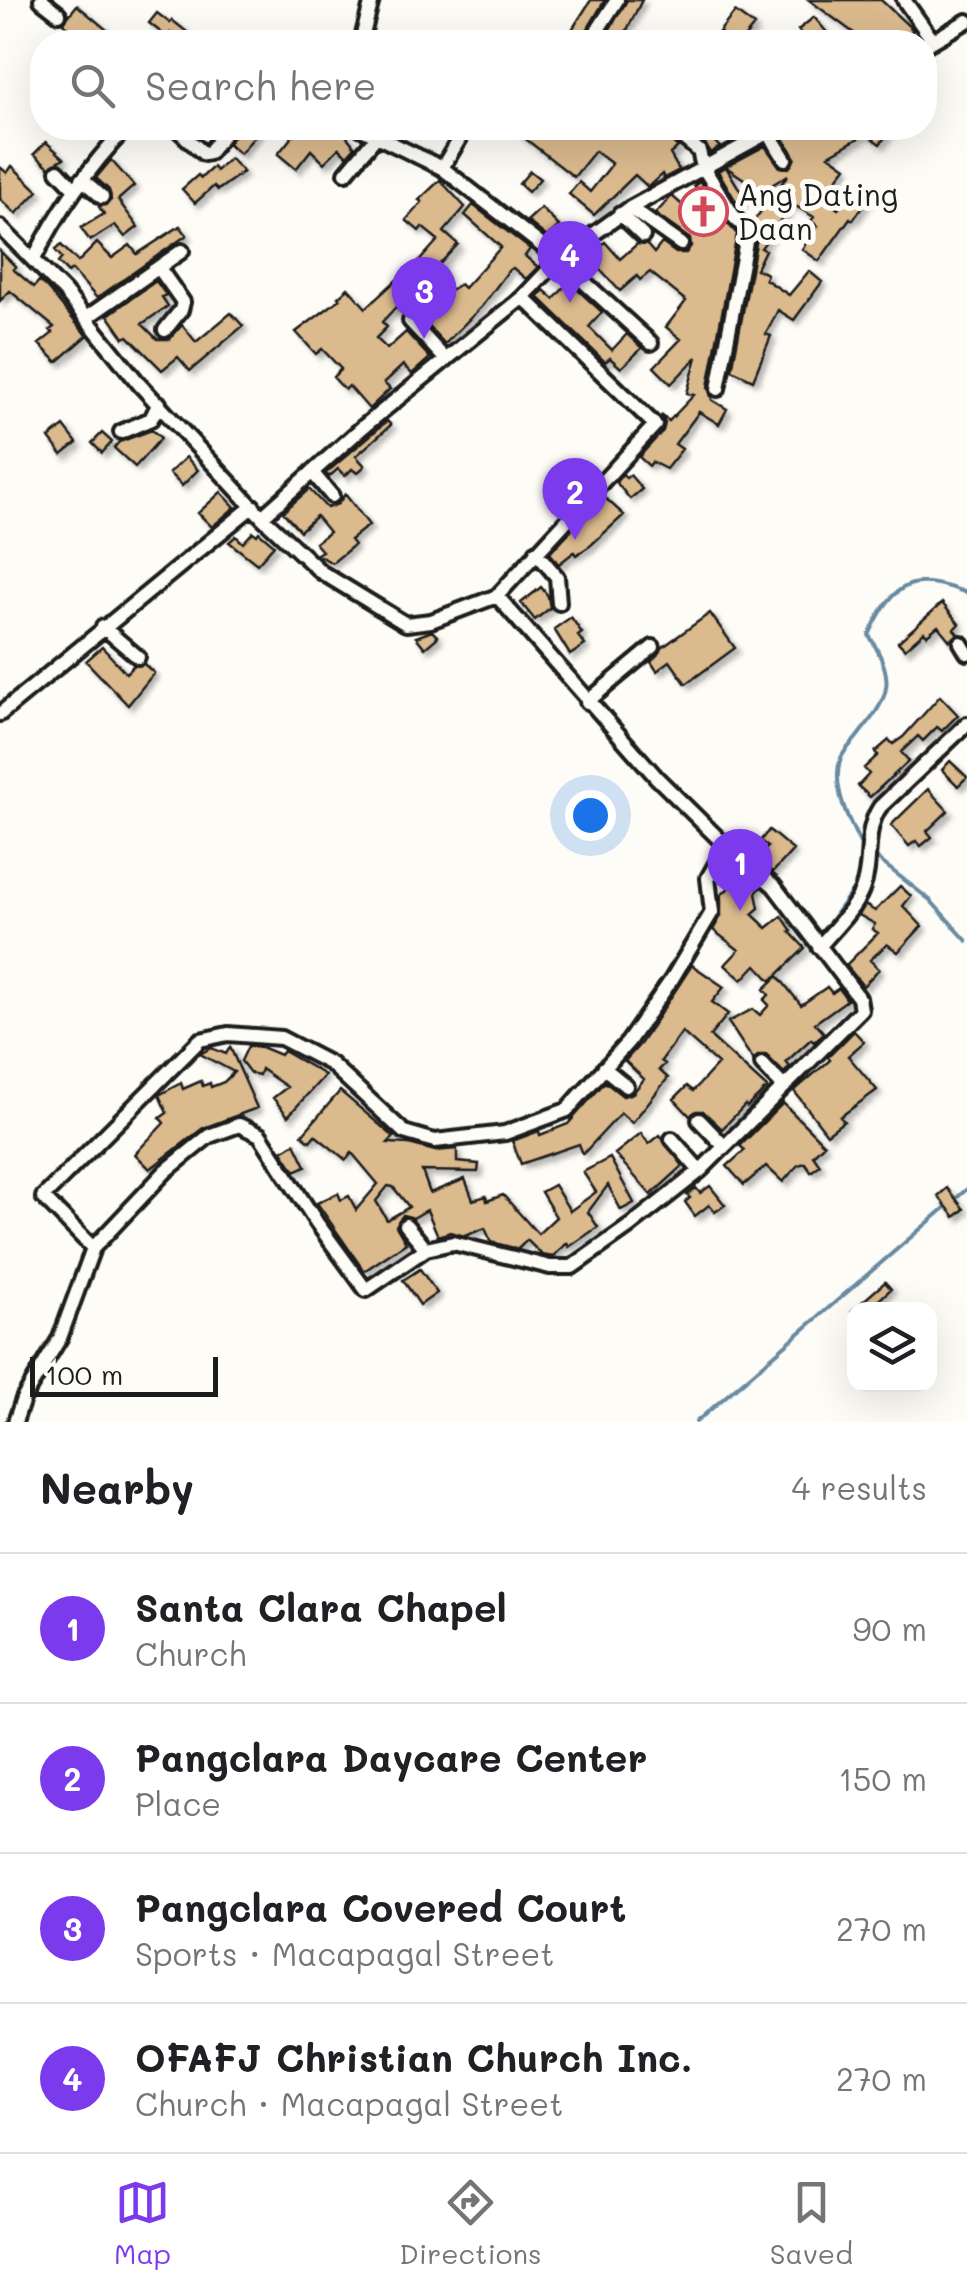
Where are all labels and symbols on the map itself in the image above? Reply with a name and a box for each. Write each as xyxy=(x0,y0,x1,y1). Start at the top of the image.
place label: Ang Dating Daan xyxy=(738,174,898,248)
church icon: Ang Dating Daan xyxy=(677,185,729,237)
pin: 4 xyxy=(538,220,602,303)
pin: 3 xyxy=(392,256,456,339)
pin: 2 xyxy=(542,458,608,540)
your location xyxy=(565,790,616,841)
pin: 1 xyxy=(708,828,772,911)
scale bar xyxy=(30,1352,218,1396)

